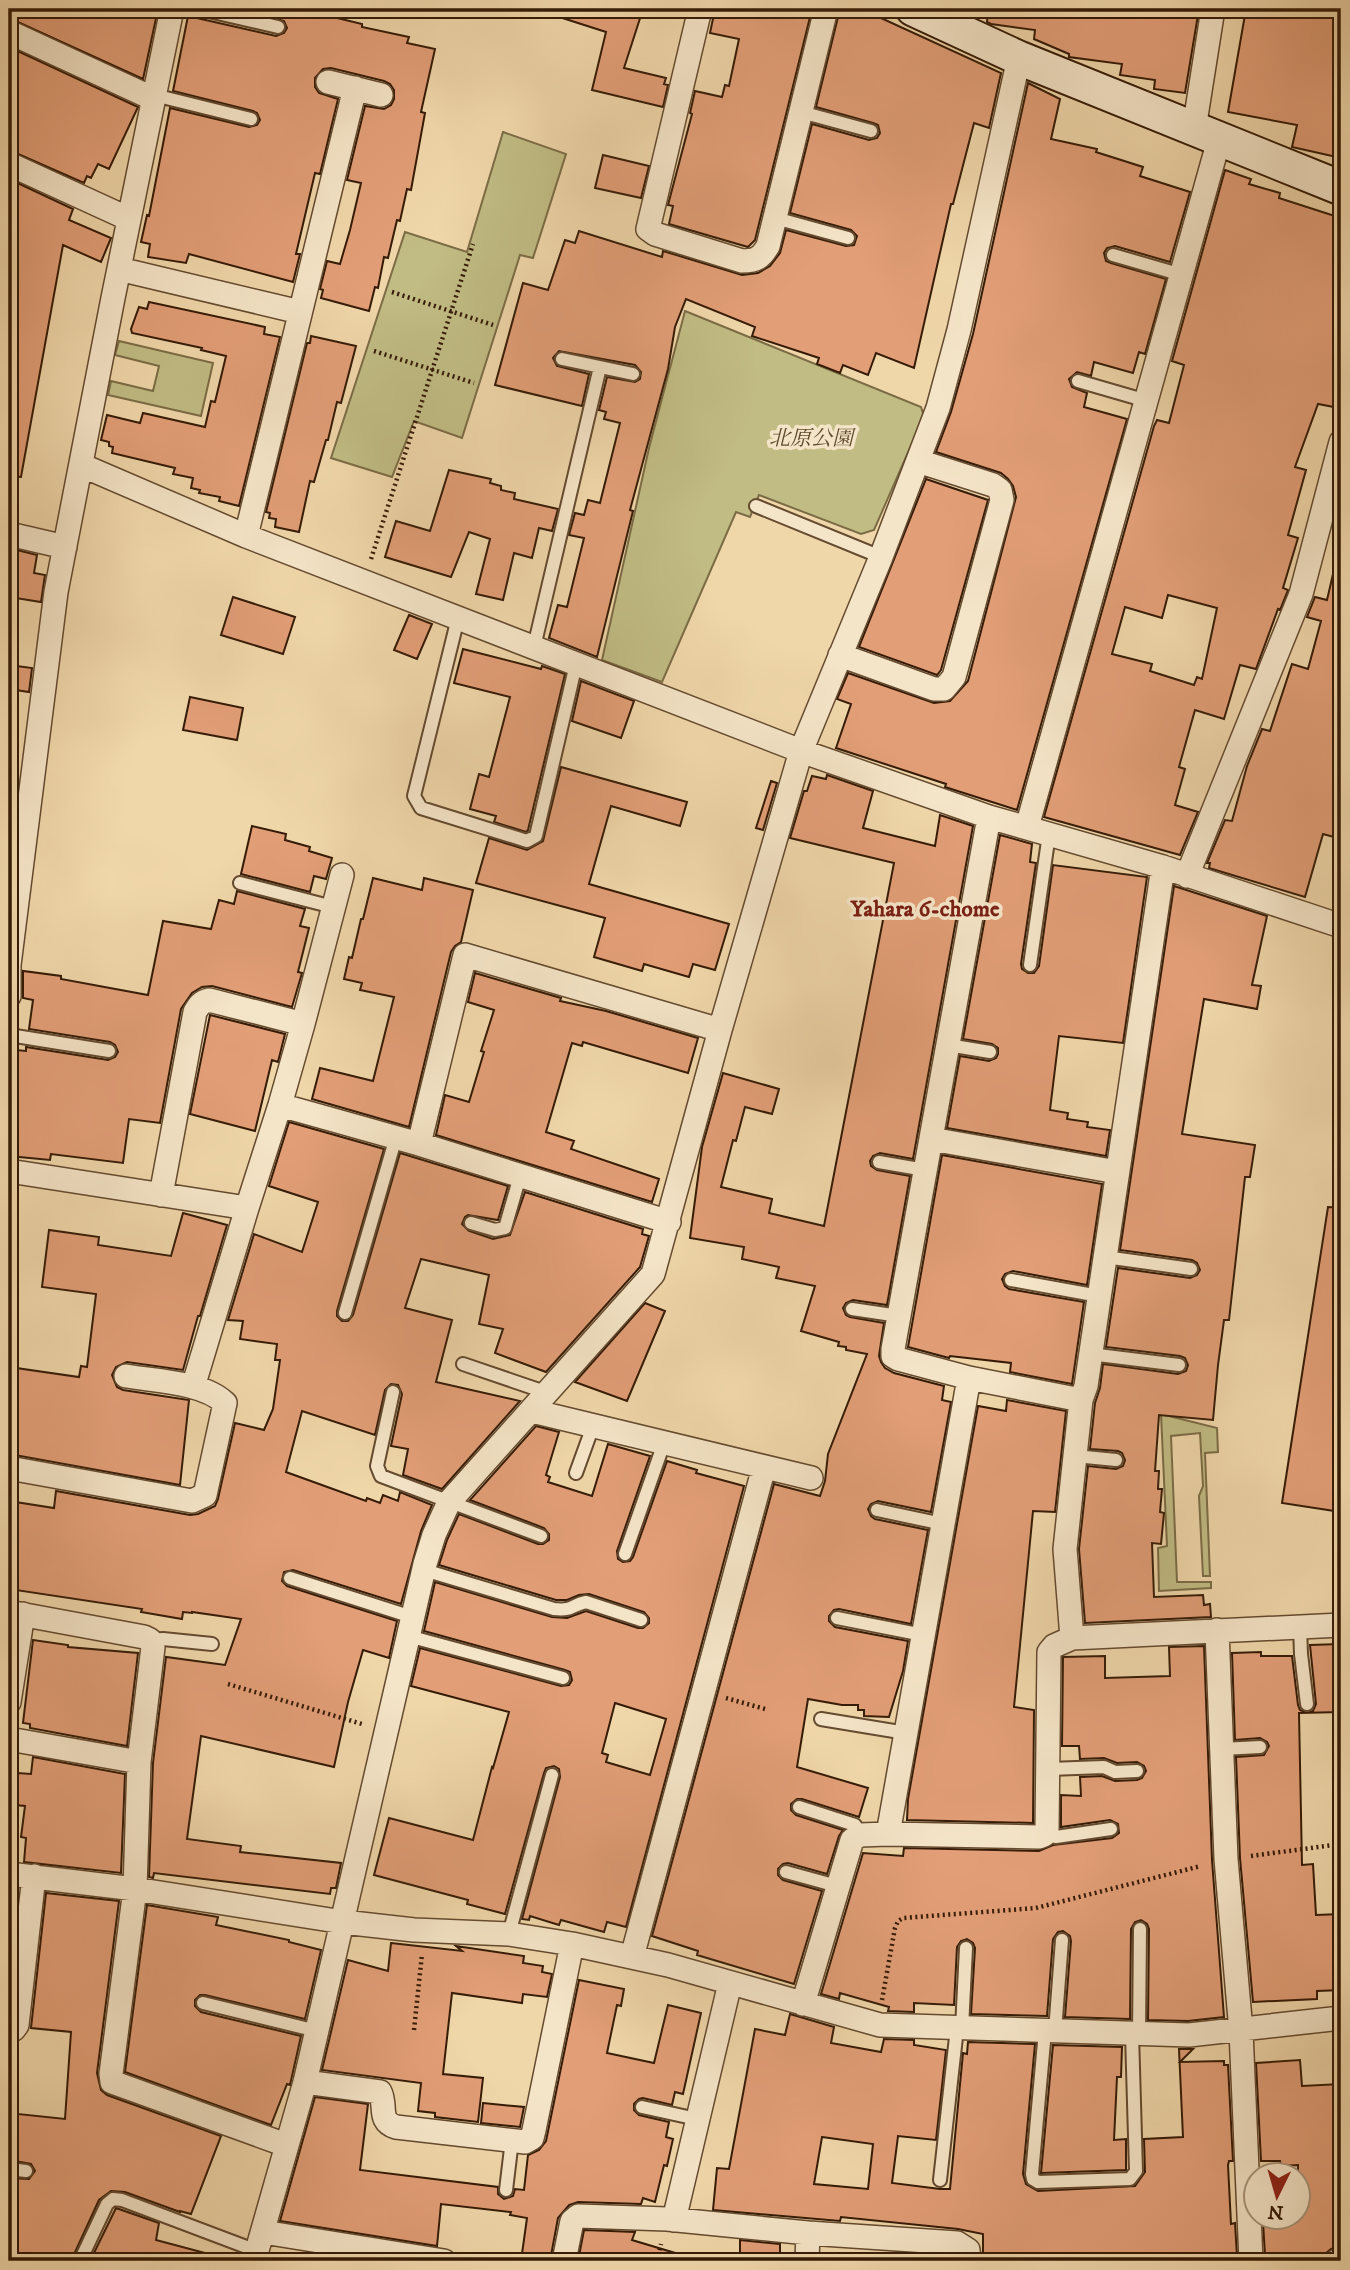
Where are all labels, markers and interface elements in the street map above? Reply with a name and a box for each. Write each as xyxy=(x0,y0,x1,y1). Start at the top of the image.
park label: 北原公園 xyxy=(769,426,856,452)
district label: Yahara 6-chome xyxy=(849,895,1000,924)
north arrow xyxy=(1242,2162,1312,2232)
text: N xyxy=(1266,2199,1284,2224)

